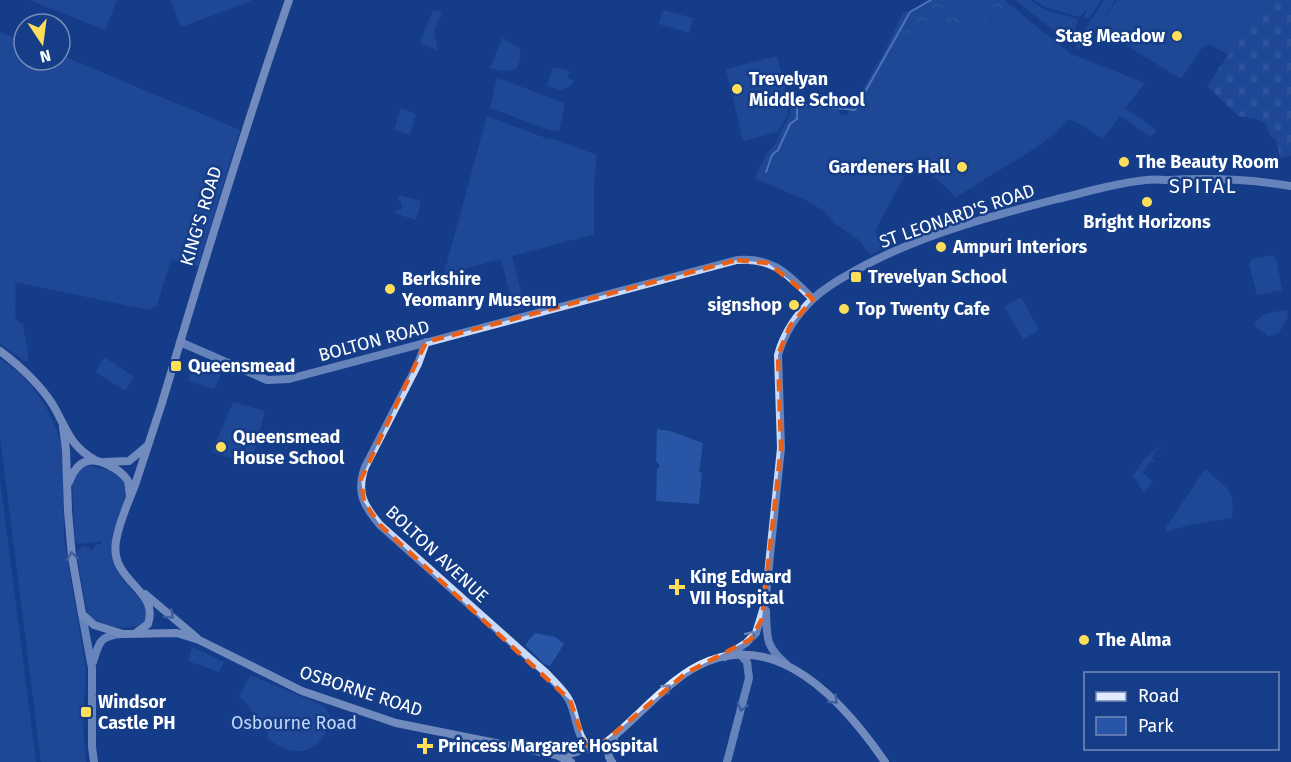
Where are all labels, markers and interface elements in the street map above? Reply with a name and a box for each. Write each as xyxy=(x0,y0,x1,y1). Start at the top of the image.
north arrow xyxy=(12,12,72,72)
place label: Stag Meadow xyxy=(1056,25,1166,47)
marker: Stag Meadow xyxy=(1170,29,1184,43)
text: N xyxy=(38,46,53,67)
place label: Trevelyan Middle School xyxy=(749,68,866,111)
marker: Trevelyan Middle School xyxy=(730,82,744,96)
place label: The Beauty Room xyxy=(1136,151,1279,173)
marker: The Beauty Room xyxy=(1117,155,1131,169)
place label: Gardeners Hall xyxy=(828,156,951,178)
marker: Gardeners Hall xyxy=(955,160,969,174)
street label: KING'S ROAD xyxy=(175,164,227,268)
district label: SPITAL xyxy=(1169,174,1237,198)
street label: ST LEONARD'S ROAD xyxy=(876,179,1038,253)
marker: Bright Horizons xyxy=(1140,195,1154,209)
place label: Bright Horizons xyxy=(1083,211,1211,233)
place label: Ampuri Interiors xyxy=(952,236,1087,258)
marker: Ampuri Interiors xyxy=(934,240,948,254)
place label: Trevelyan School xyxy=(868,266,1008,288)
place label: Berkshire Yeomanry Museum xyxy=(401,268,557,311)
marker: Trevelyan School xyxy=(849,270,863,284)
marker: Berkshire Yeomanry Museum xyxy=(383,282,397,296)
place label: signshop xyxy=(708,294,782,316)
marker: signshop xyxy=(787,298,801,312)
place label: Top Twenty Cafe xyxy=(856,298,990,320)
marker: Top Twenty Cafe xyxy=(837,302,851,316)
street label: BOLTON ROAD xyxy=(316,316,432,366)
place label: Queensmead xyxy=(188,355,295,377)
marker: Queensmead xyxy=(169,359,183,373)
place label: Queensmead House School xyxy=(233,426,345,469)
marker: Queensmead House School xyxy=(214,440,228,454)
street label: BOLTON AVENUE xyxy=(381,501,493,607)
one-way arrow xyxy=(66,552,79,561)
place label: King Edward VII Hospital xyxy=(689,566,792,609)
marker: King Edward VII Hospital xyxy=(668,578,686,596)
one-way arrow xyxy=(163,608,174,619)
place label: The Alma xyxy=(1096,629,1171,651)
one-way arrow xyxy=(744,631,755,642)
marker: The Alma xyxy=(1077,633,1091,647)
street label: OSBORNE ROAD xyxy=(297,661,425,721)
legend xyxy=(1084,672,1279,750)
one-way arrow xyxy=(660,685,671,696)
text: Road xyxy=(1138,685,1180,707)
place label: Windsor Castle PH xyxy=(98,691,176,734)
one-way arrow xyxy=(827,692,838,703)
one-way arrow xyxy=(736,702,749,712)
marker: Windsor Castle PH xyxy=(79,705,93,719)
park label: Osbourne Road xyxy=(231,712,357,734)
text: Park xyxy=(1138,715,1174,737)
place label: Princess Margaret Hospital xyxy=(438,735,658,757)
marker: Princess Margaret Hospital xyxy=(416,737,434,755)

